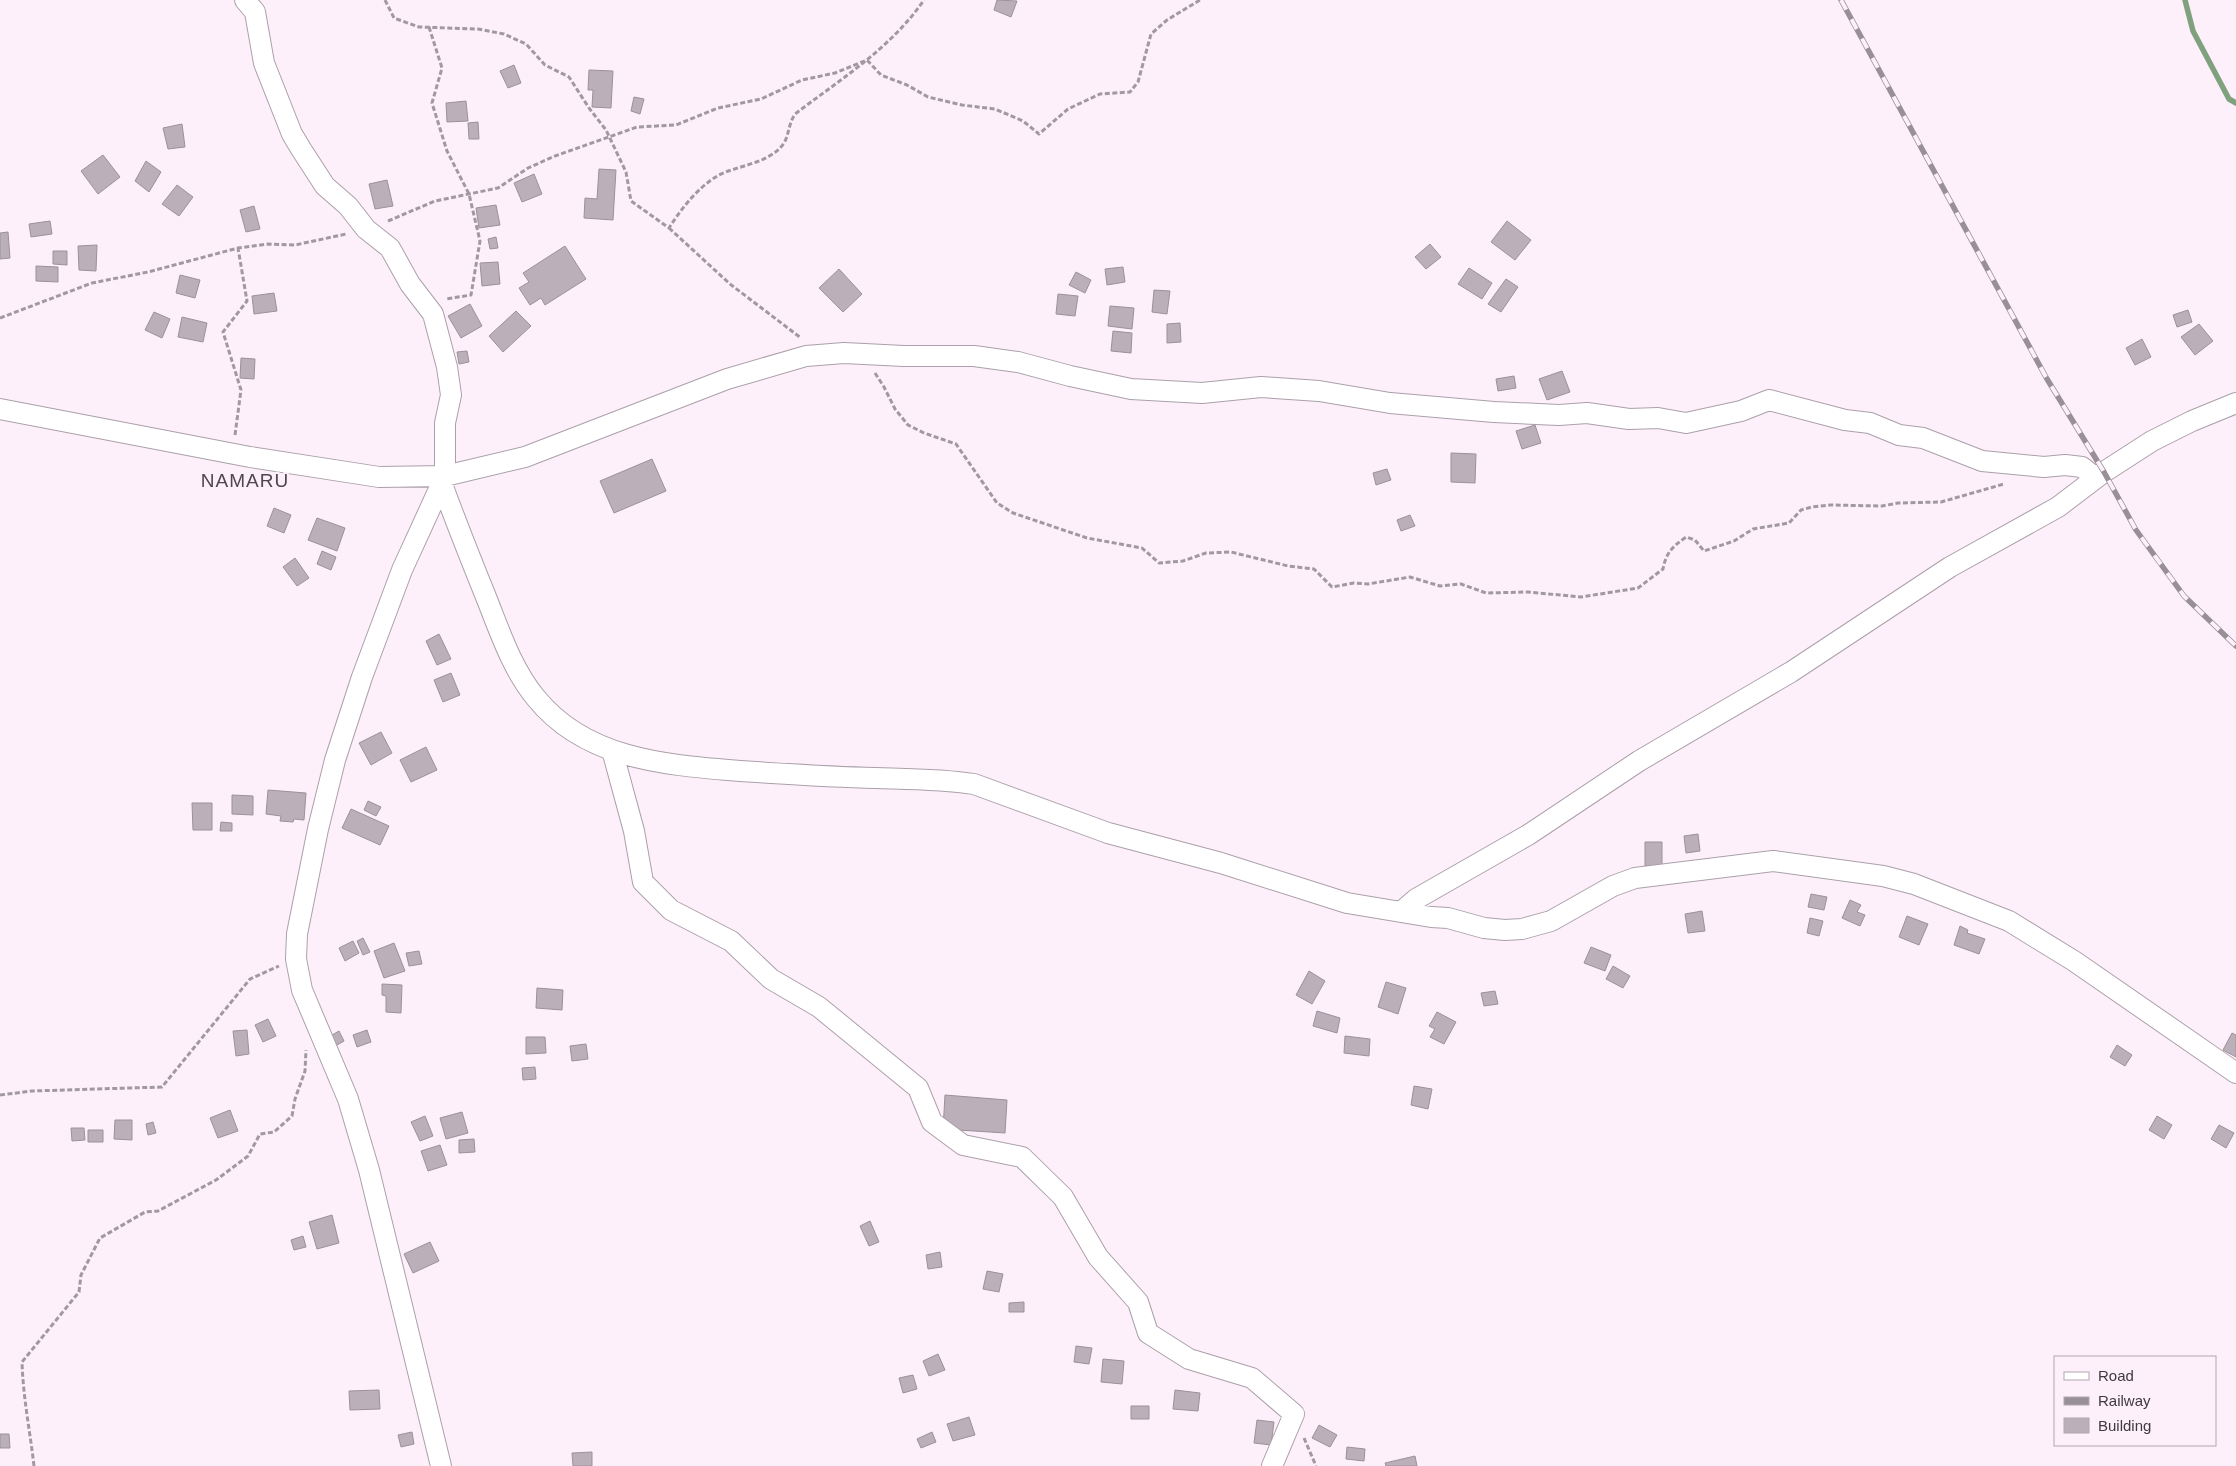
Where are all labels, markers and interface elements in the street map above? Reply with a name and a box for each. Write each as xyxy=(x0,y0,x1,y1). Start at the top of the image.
district label: NAMARU xyxy=(201,470,289,491)
legend xyxy=(2054,1356,2216,1446)
text: Road xyxy=(2098,1367,2134,1384)
text: Railway xyxy=(2098,1392,2151,1409)
text: Building xyxy=(2098,1417,2151,1434)

